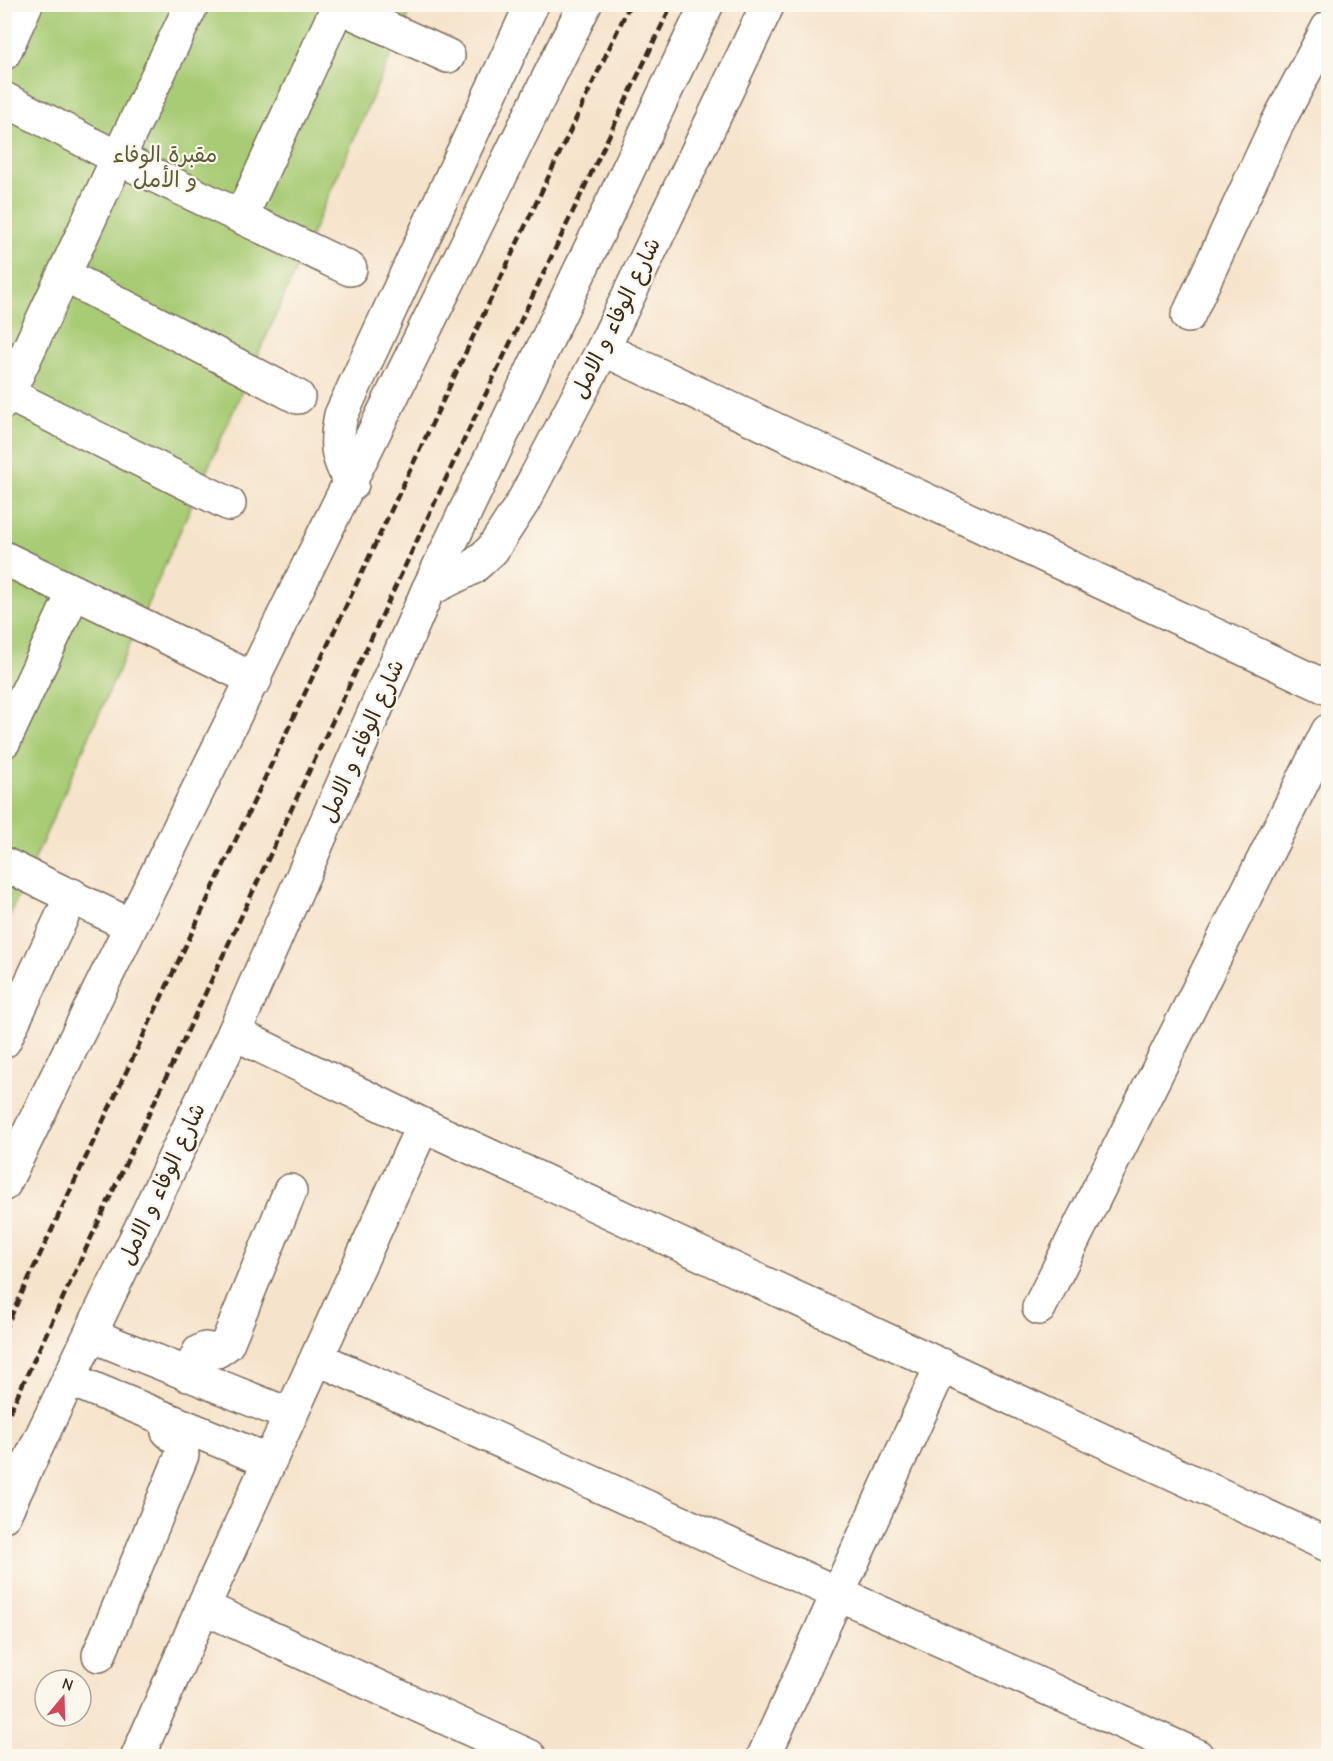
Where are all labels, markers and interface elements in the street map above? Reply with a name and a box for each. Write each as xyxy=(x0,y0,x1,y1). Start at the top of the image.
park label: مقبرة الوفاء و الأمل xyxy=(113,142,217,193)
street label: شارع الوفاء و الامل xyxy=(566,233,668,403)
street label: شارع الوفاء و الامل xyxy=(314,656,411,827)
street label: شارع الوفاء و الامل xyxy=(113,1099,213,1270)
north arrow xyxy=(33,1668,93,1728)
text: N xyxy=(60,1675,75,1695)

